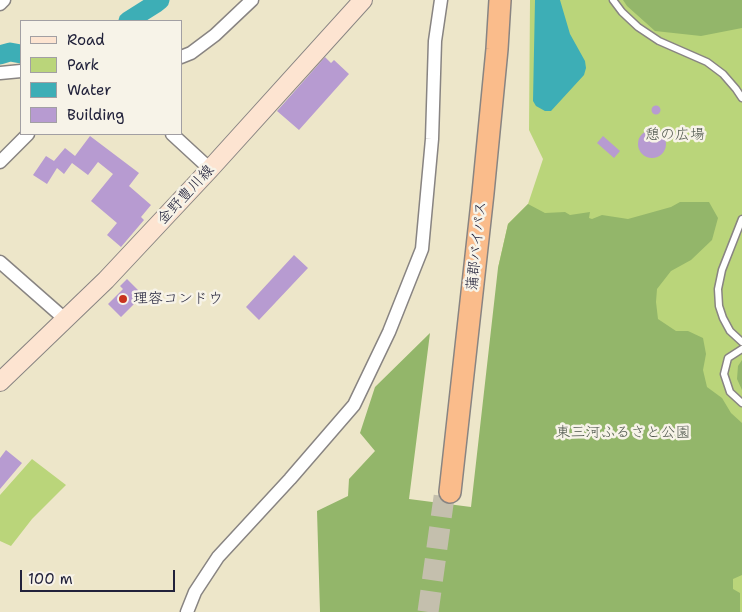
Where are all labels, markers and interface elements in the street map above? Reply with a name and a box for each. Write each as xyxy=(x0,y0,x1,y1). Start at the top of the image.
legend xyxy=(20,20,182,135)
text: Road xyxy=(67,30,105,50)
text: Park xyxy=(67,55,99,75)
text: Water xyxy=(67,80,111,100)
text: Building xyxy=(67,105,124,125)
park label: 憩の広場 xyxy=(645,126,705,144)
street label: 金野豊川線 xyxy=(154,161,218,229)
street label: 蒲郡バイパス xyxy=(463,200,491,292)
place label: 理容コンドウ xyxy=(133,290,223,308)
marker: 理容コンドウ xyxy=(117,293,129,305)
park label: 東三河ふるさと公園 xyxy=(556,424,690,442)
scale bar xyxy=(22,560,178,592)
text: 100 m xyxy=(28,569,73,589)

